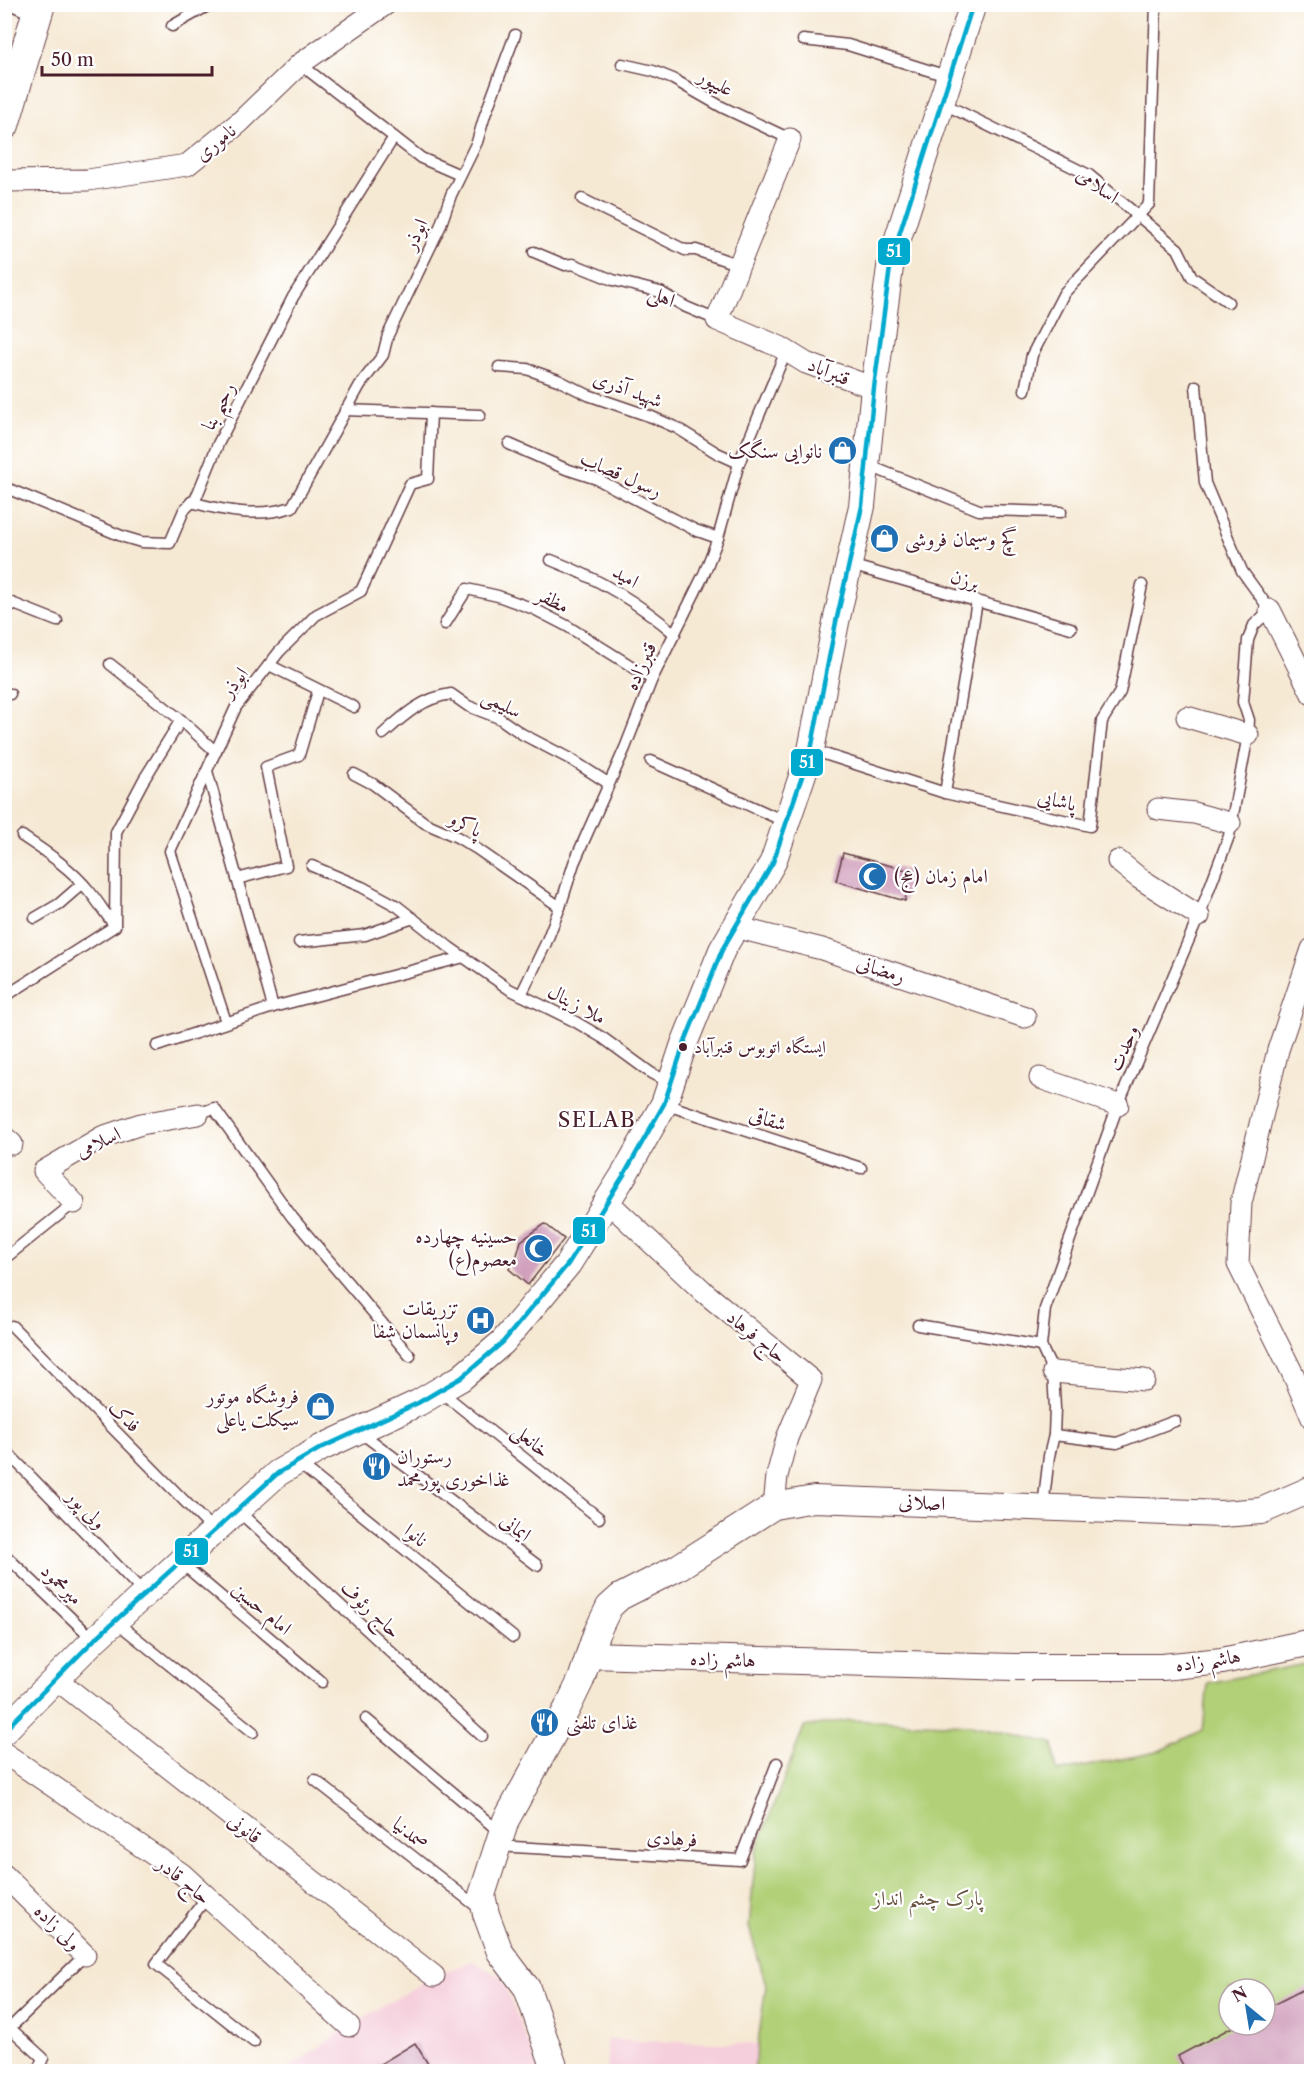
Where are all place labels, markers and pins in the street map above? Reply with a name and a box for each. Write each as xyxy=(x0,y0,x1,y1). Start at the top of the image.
shop icon: نانوایی سنگک xyxy=(827,435,859,467)
place label: نانوایی سنگک xyxy=(728,438,822,465)
shop icon: گچ وسیمان فروشی xyxy=(868,523,900,555)
place label: گچ وسیمان فروشی xyxy=(905,526,1017,556)
mosque icon: امام زمان (عج) xyxy=(857,860,889,892)
place label: امام زمان (عج) xyxy=(894,864,988,894)
place label: ایستگاه اتوبوس قنبرآباد xyxy=(694,1035,826,1058)
marker: ایستگاه اتوبوس قنبرآباد xyxy=(677,1041,689,1053)
place label: حسینیه چهارده معصوم(ع) xyxy=(415,1224,517,1277)
mosque icon: حسینیه چهارده معصوم(ع) xyxy=(522,1232,554,1264)
place label: تزریقات وپانسمان شفا xyxy=(373,1296,459,1346)
hospital icon: تزریقات وپانسمان شفا xyxy=(464,1304,496,1336)
place label: فروشگاه موتور سیکلت یاعلی xyxy=(204,1383,299,1434)
shop icon: فروشگاه موتور سیکلت یاعلی xyxy=(304,1391,336,1423)
place label: رستوران غذاخوری پورمحمد xyxy=(397,1444,510,1494)
restaurant icon: رستوران غذاخوری پورمحمد xyxy=(360,1451,392,1483)
restaurant icon: غذای تلفنی xyxy=(529,1706,561,1738)
place label: غذای تلفنی xyxy=(566,1710,638,1737)

